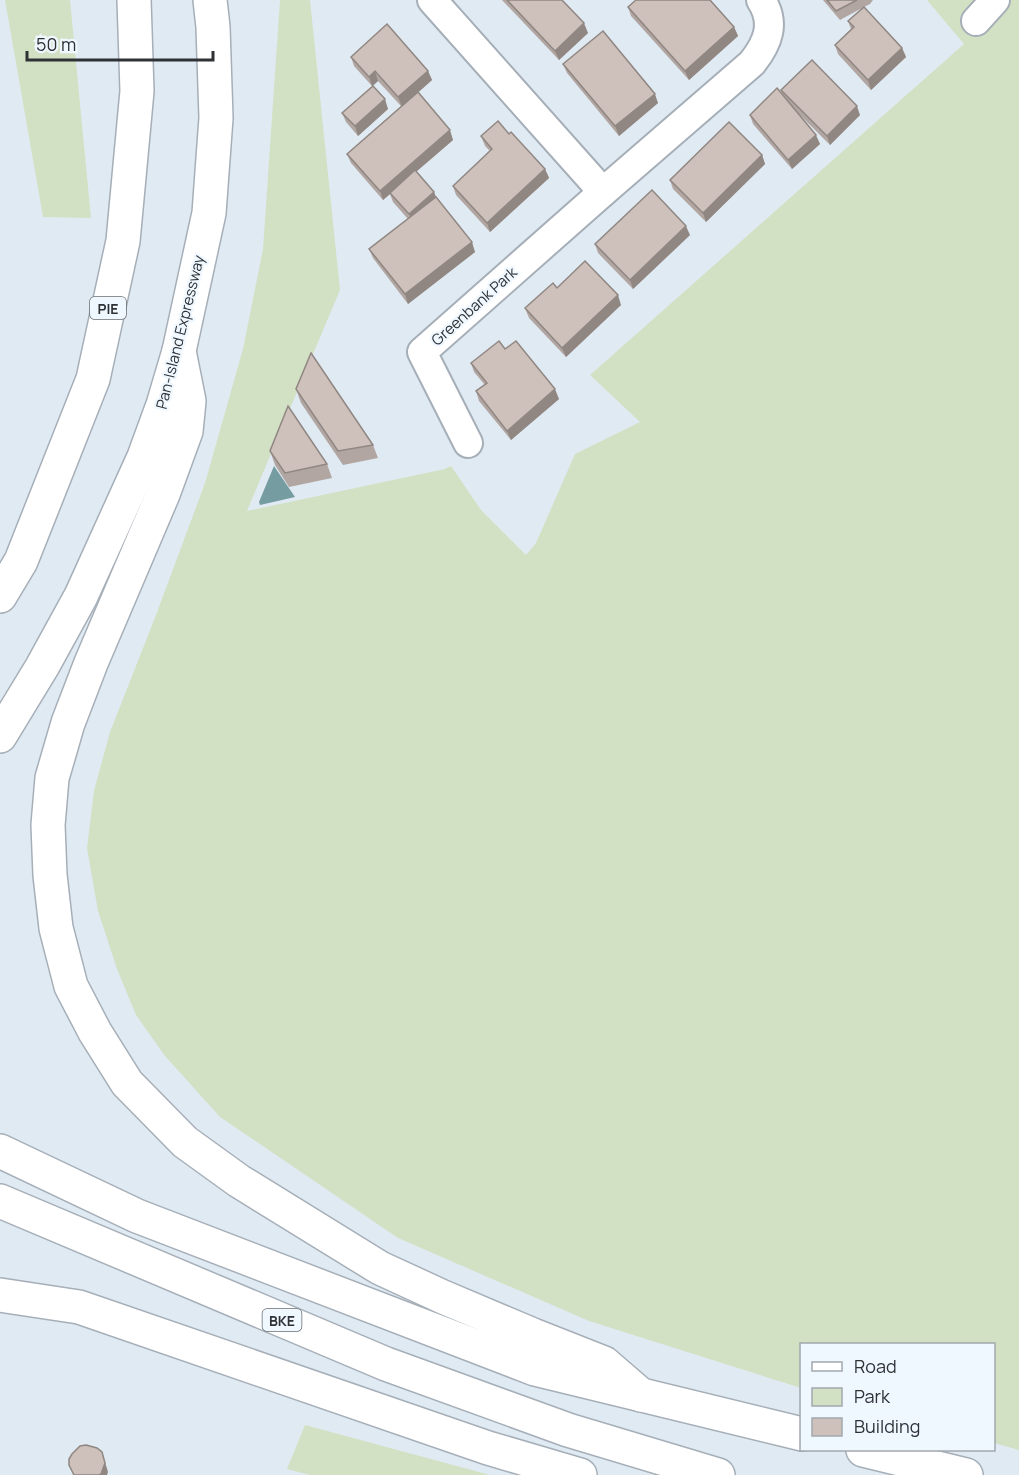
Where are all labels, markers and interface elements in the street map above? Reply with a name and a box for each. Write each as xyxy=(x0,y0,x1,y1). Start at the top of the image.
scale bar xyxy=(27,24,213,62)
text: 50 m xyxy=(36,32,76,56)
street label: Pan-Island Expressway xyxy=(151,253,209,411)
street label: Greenbank Park xyxy=(427,262,522,350)
road number: PIE xyxy=(90,297,126,319)
road number: BKE xyxy=(262,1309,302,1331)
legend xyxy=(800,1343,995,1451)
text: Road xyxy=(854,1354,897,1378)
text: Park xyxy=(854,1384,891,1408)
text: Building xyxy=(854,1414,920,1438)

